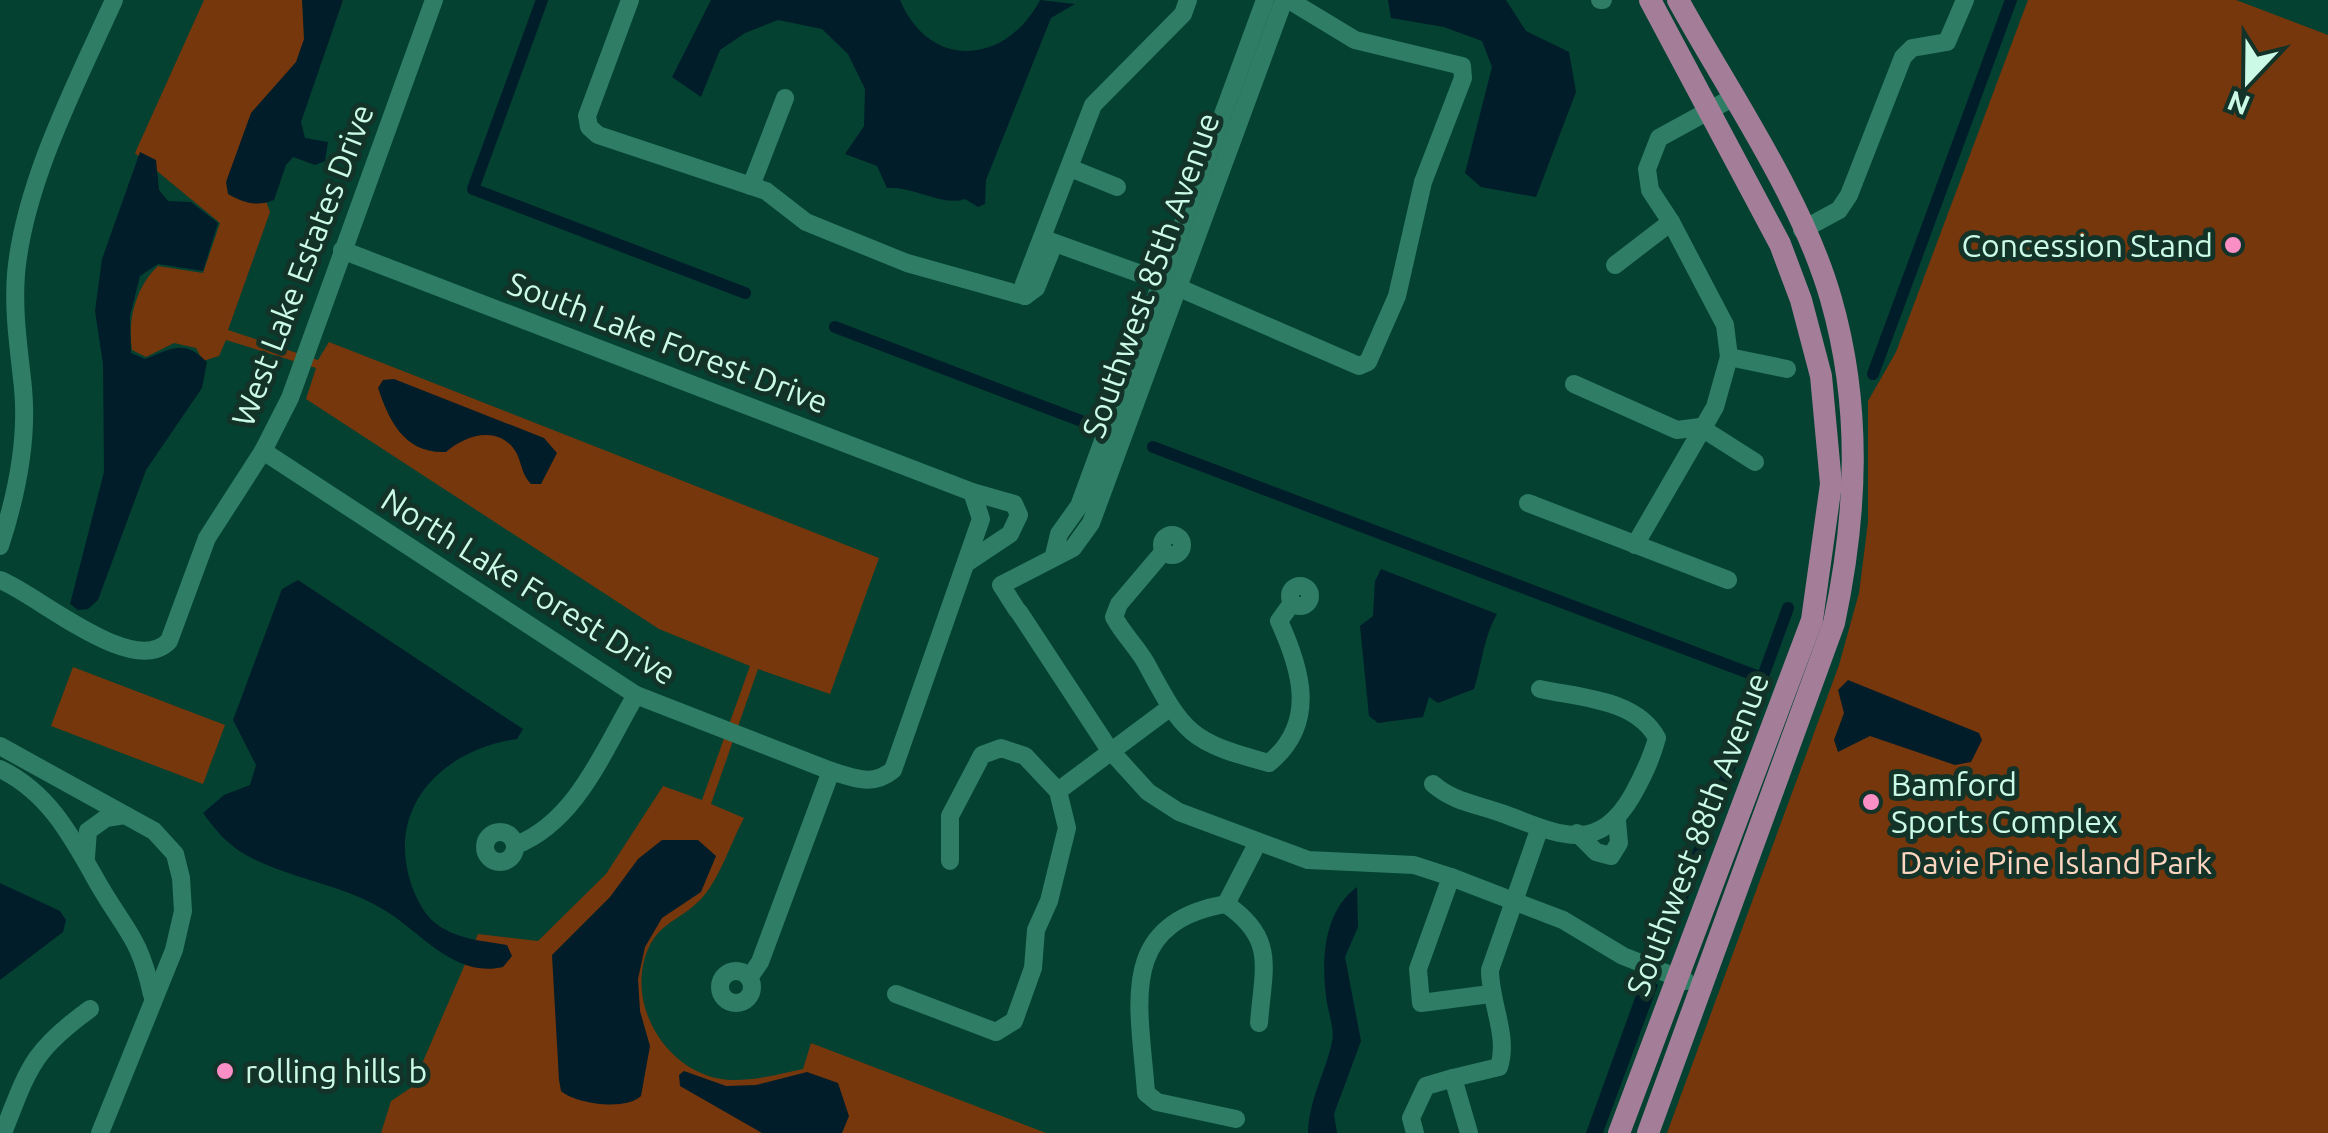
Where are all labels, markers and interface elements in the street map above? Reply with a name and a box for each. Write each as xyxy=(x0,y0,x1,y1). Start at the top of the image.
north arrow xyxy=(2198,30,2298,130)
text: N xyxy=(2223,85,2254,122)
street label: West Lake Estates Drive xyxy=(224,99,380,431)
street label: Southwest 85th Avenue xyxy=(1074,108,1226,442)
place label: Concession Stand xyxy=(1961,227,2213,263)
marker: Concession Stand xyxy=(2222,234,2244,256)
street label: South Lake Forest Drive xyxy=(503,264,833,420)
street label: North Lake Forest Drive xyxy=(375,481,683,691)
street label: Southwest 88th Avenue xyxy=(1619,667,1775,1001)
place label: Bamford Sports Complex xyxy=(1891,766,2118,839)
marker: Bamford Sports Complex xyxy=(1860,791,1882,813)
park label: Davie Pine Island Park xyxy=(1900,844,2212,880)
place label: rolling hills b xyxy=(245,1053,427,1089)
marker: rolling hills b xyxy=(214,1060,236,1082)

